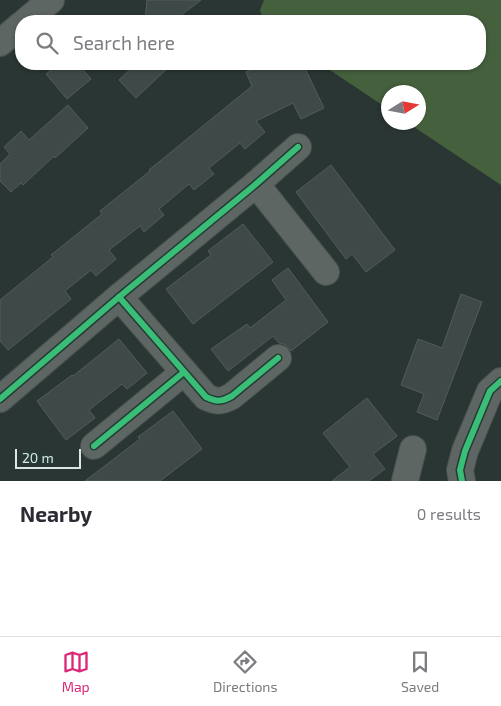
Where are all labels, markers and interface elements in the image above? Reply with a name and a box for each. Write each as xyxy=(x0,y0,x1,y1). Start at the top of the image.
search box xyxy=(15,15,486,70)
icon: search xyxy=(33,29,61,57)
text: Search here xyxy=(73,31,175,54)
north arrow xyxy=(381,85,426,130)
scale bar xyxy=(15,446,81,469)
text: 20 m xyxy=(22,449,54,466)
text: Nearby xyxy=(20,501,92,526)
text: 0 results xyxy=(417,504,481,523)
tab: Map xyxy=(62,648,90,695)
tab: Directions xyxy=(213,648,278,695)
tab: Saved xyxy=(401,648,439,695)

